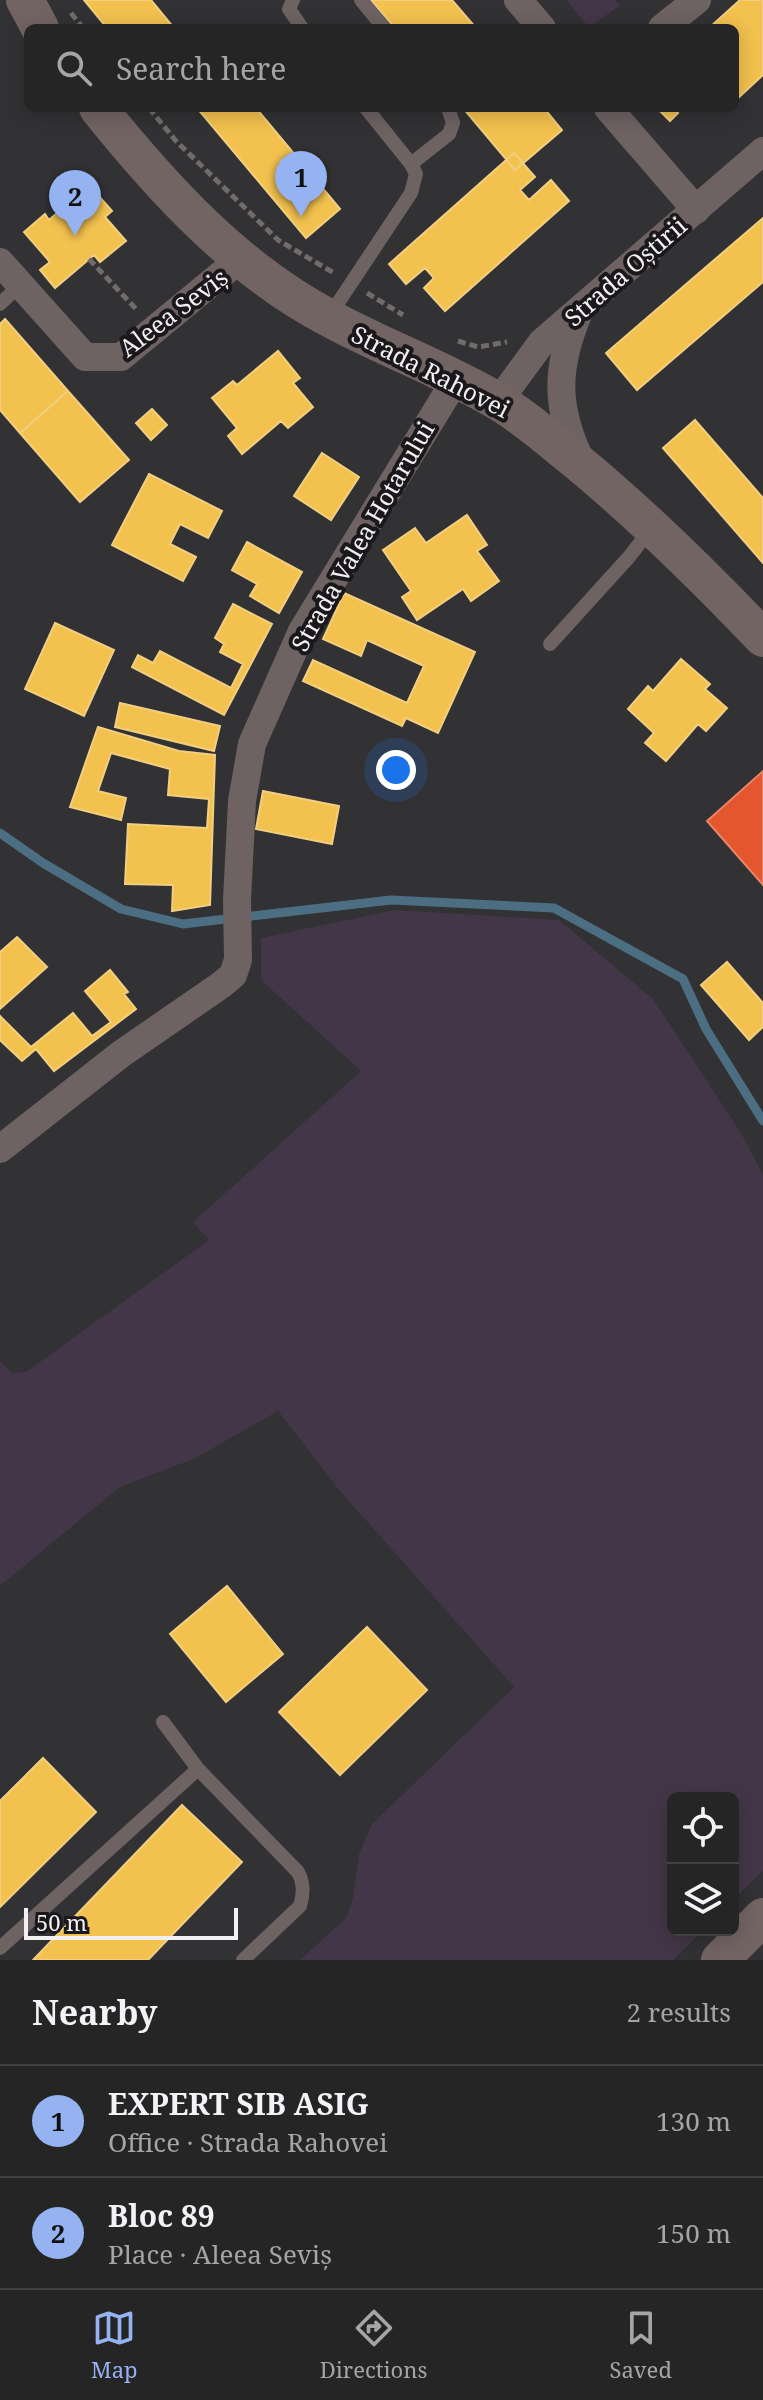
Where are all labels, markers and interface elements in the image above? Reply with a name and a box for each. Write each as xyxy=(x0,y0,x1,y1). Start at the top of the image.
search box xyxy=(24,24,739,112)
icon: search xyxy=(52,46,96,90)
text: Search here xyxy=(116,48,286,89)
pin: 1 xyxy=(275,151,327,217)
pin: 2 xyxy=(49,170,101,236)
street label: Strada Oștirii xyxy=(557,209,693,333)
street label: Aleea Seviș xyxy=(112,260,234,364)
street label: Strada Rahovei xyxy=(346,317,516,425)
street label: Strada Valea Hotarului xyxy=(283,415,442,657)
your location xyxy=(376,750,416,790)
map controls xyxy=(667,1792,739,1936)
button: locate xyxy=(667,1792,739,1864)
button: layers xyxy=(667,1864,739,1936)
scale bar xyxy=(24,1904,238,1940)
text: 50 m xyxy=(36,1907,87,1937)
text: Nearby xyxy=(32,1989,158,2035)
text: 2 results xyxy=(626,1994,731,2030)
text: EXPERT SIB ASIG xyxy=(108,2083,369,2124)
text: 1 xyxy=(51,2103,65,2139)
text: 130 m xyxy=(656,2103,731,2139)
text: Office · Strada Rahovei xyxy=(108,2124,388,2160)
text: Bloc 89 xyxy=(108,2195,215,2236)
text: 2 xyxy=(51,2215,65,2251)
text: 150 m xyxy=(656,2215,731,2251)
text: Place · Aleea Seviș xyxy=(108,2236,332,2272)
tab: Map xyxy=(91,2306,138,2384)
tab: Directions xyxy=(320,2306,427,2384)
tab: Saved xyxy=(610,2306,672,2384)

